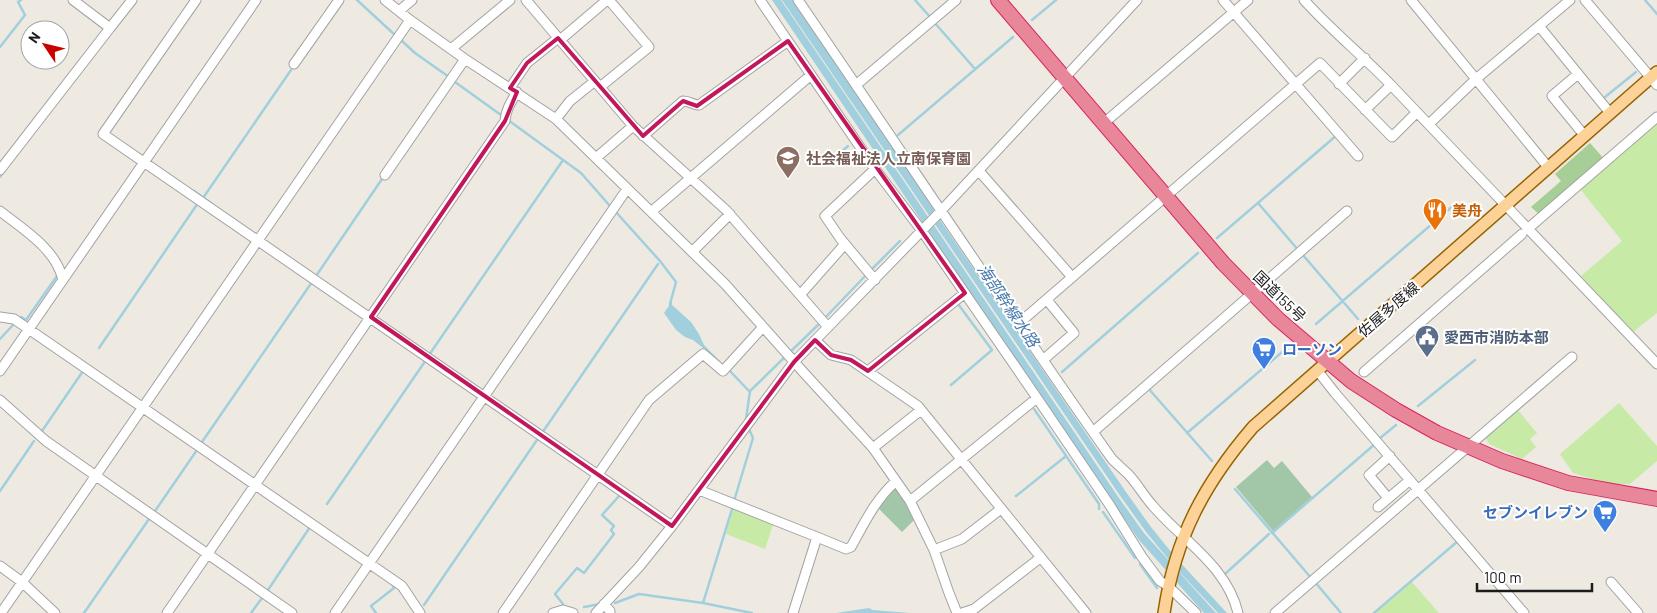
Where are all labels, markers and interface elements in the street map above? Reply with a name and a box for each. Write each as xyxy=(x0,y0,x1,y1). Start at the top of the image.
north arrow xyxy=(20,20,70,70)
text: N xyxy=(24,29,44,46)
school or university icon: 社会福祉法人立南保育園 xyxy=(775,145,801,179)
place label: 社会福祉法人立南保育園 xyxy=(806,149,971,167)
restaurant icon: 美舟 xyxy=(1422,197,1448,231)
place label: 美舟 xyxy=(1452,201,1482,219)
water label: 海部幹線水路 xyxy=(974,260,1045,352)
street label: 国道155号 xyxy=(1250,267,1310,325)
street label: 佐屋多度線 xyxy=(1354,278,1422,340)
public building icon: 愛西市消防本部 xyxy=(1414,324,1440,358)
place label: 愛西市消防本部 xyxy=(1444,328,1549,346)
supermarket icon: ローソン xyxy=(1251,336,1277,370)
place label: ローソン xyxy=(1282,340,1342,358)
supermarket icon: セブンイレブン xyxy=(1592,499,1618,533)
place label: セブンイレブン xyxy=(1483,503,1588,521)
scale bar xyxy=(1477,560,1592,592)
text: 100 m xyxy=(1484,568,1522,586)

